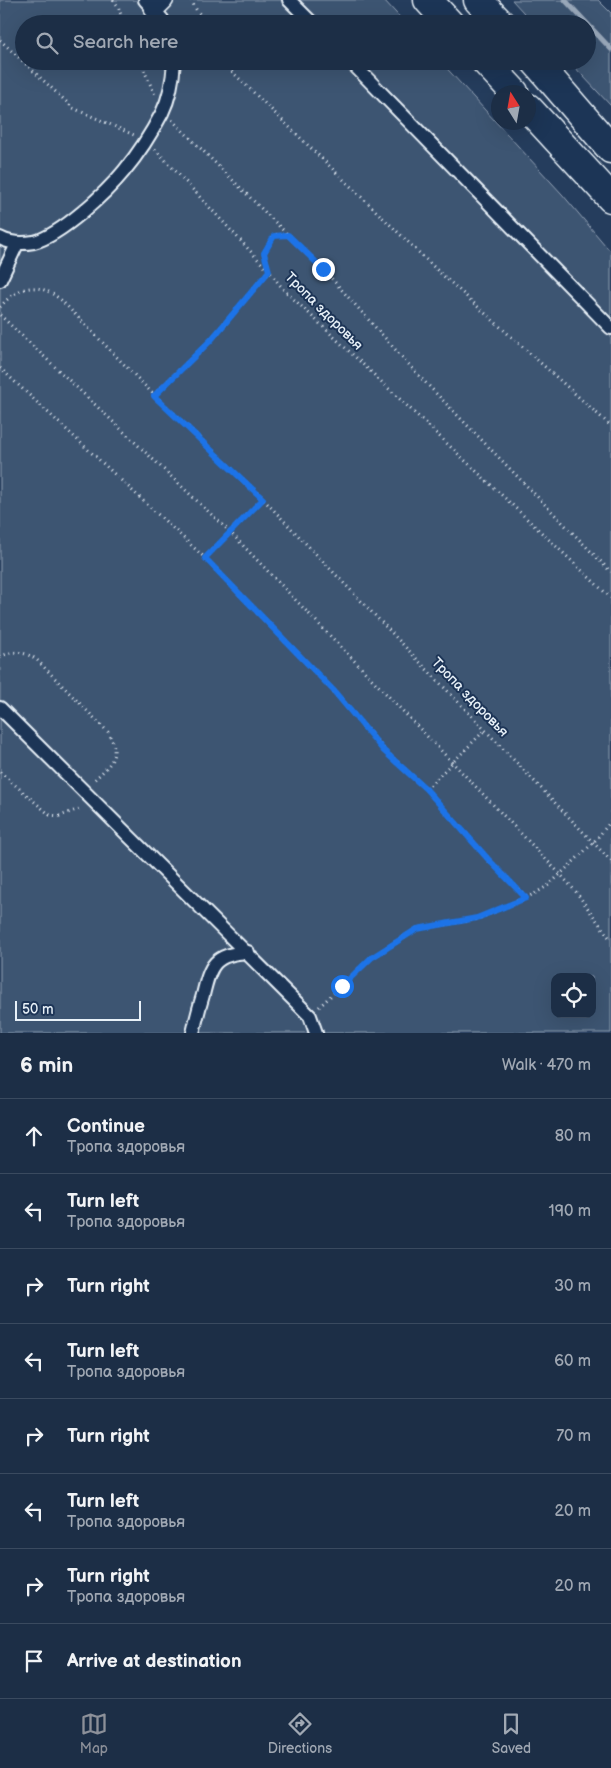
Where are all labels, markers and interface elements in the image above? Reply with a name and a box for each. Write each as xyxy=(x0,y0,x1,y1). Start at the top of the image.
search box xyxy=(15,15,596,70)
icon: search xyxy=(33,29,61,57)
text: Search here xyxy=(73,31,178,54)
north arrow xyxy=(491,85,536,130)
route end xyxy=(312,258,335,281)
street label: Тропа здоровья xyxy=(281,268,367,354)
street label: Тропа здоровья xyxy=(428,654,512,740)
map controls xyxy=(551,973,596,1018)
button: locate xyxy=(551,973,596,1018)
route start xyxy=(331,975,354,998)
scale bar xyxy=(15,998,141,1021)
text: 50 m xyxy=(22,1001,54,1018)
text: 6 min xyxy=(20,1053,73,1078)
text: Walk · 470 m xyxy=(502,1056,591,1075)
text: Continue xyxy=(67,1115,145,1138)
icon: ahead xyxy=(20,1122,48,1150)
text: 80 m xyxy=(555,1127,591,1146)
text: Тропа здоровья xyxy=(67,1138,185,1157)
text: Turn left xyxy=(67,1190,139,1213)
icon: left xyxy=(20,1197,48,1225)
text: 190 m xyxy=(549,1202,591,1221)
text: Тропа здоровья xyxy=(67,1213,185,1232)
icon: right xyxy=(20,1272,48,1300)
text: Turn right xyxy=(67,1275,150,1298)
text: 30 m xyxy=(554,1277,591,1296)
text: Turn left xyxy=(67,1340,139,1363)
icon: left xyxy=(20,1347,48,1375)
text: 60 m xyxy=(554,1352,591,1371)
text: Тропа здоровья xyxy=(67,1363,185,1382)
icon: right xyxy=(20,1422,48,1450)
text: Turn right xyxy=(67,1425,150,1448)
text: 70 m xyxy=(556,1427,591,1446)
text: Turn left xyxy=(67,1490,139,1513)
icon: left xyxy=(20,1497,48,1525)
text: 20 m xyxy=(555,1502,591,1521)
text: Тропа здоровья xyxy=(67,1513,185,1532)
text: Turn right xyxy=(67,1565,150,1588)
icon: right xyxy=(20,1572,48,1600)
text: 20 m xyxy=(555,1577,591,1596)
text: Тропа здоровья xyxy=(67,1588,185,1607)
icon: arrive xyxy=(20,1647,48,1675)
text: Arrive at destination xyxy=(67,1650,242,1673)
tab: Map xyxy=(80,1710,108,1757)
tab: Directions xyxy=(268,1710,332,1757)
tab: Saved xyxy=(492,1710,531,1757)

